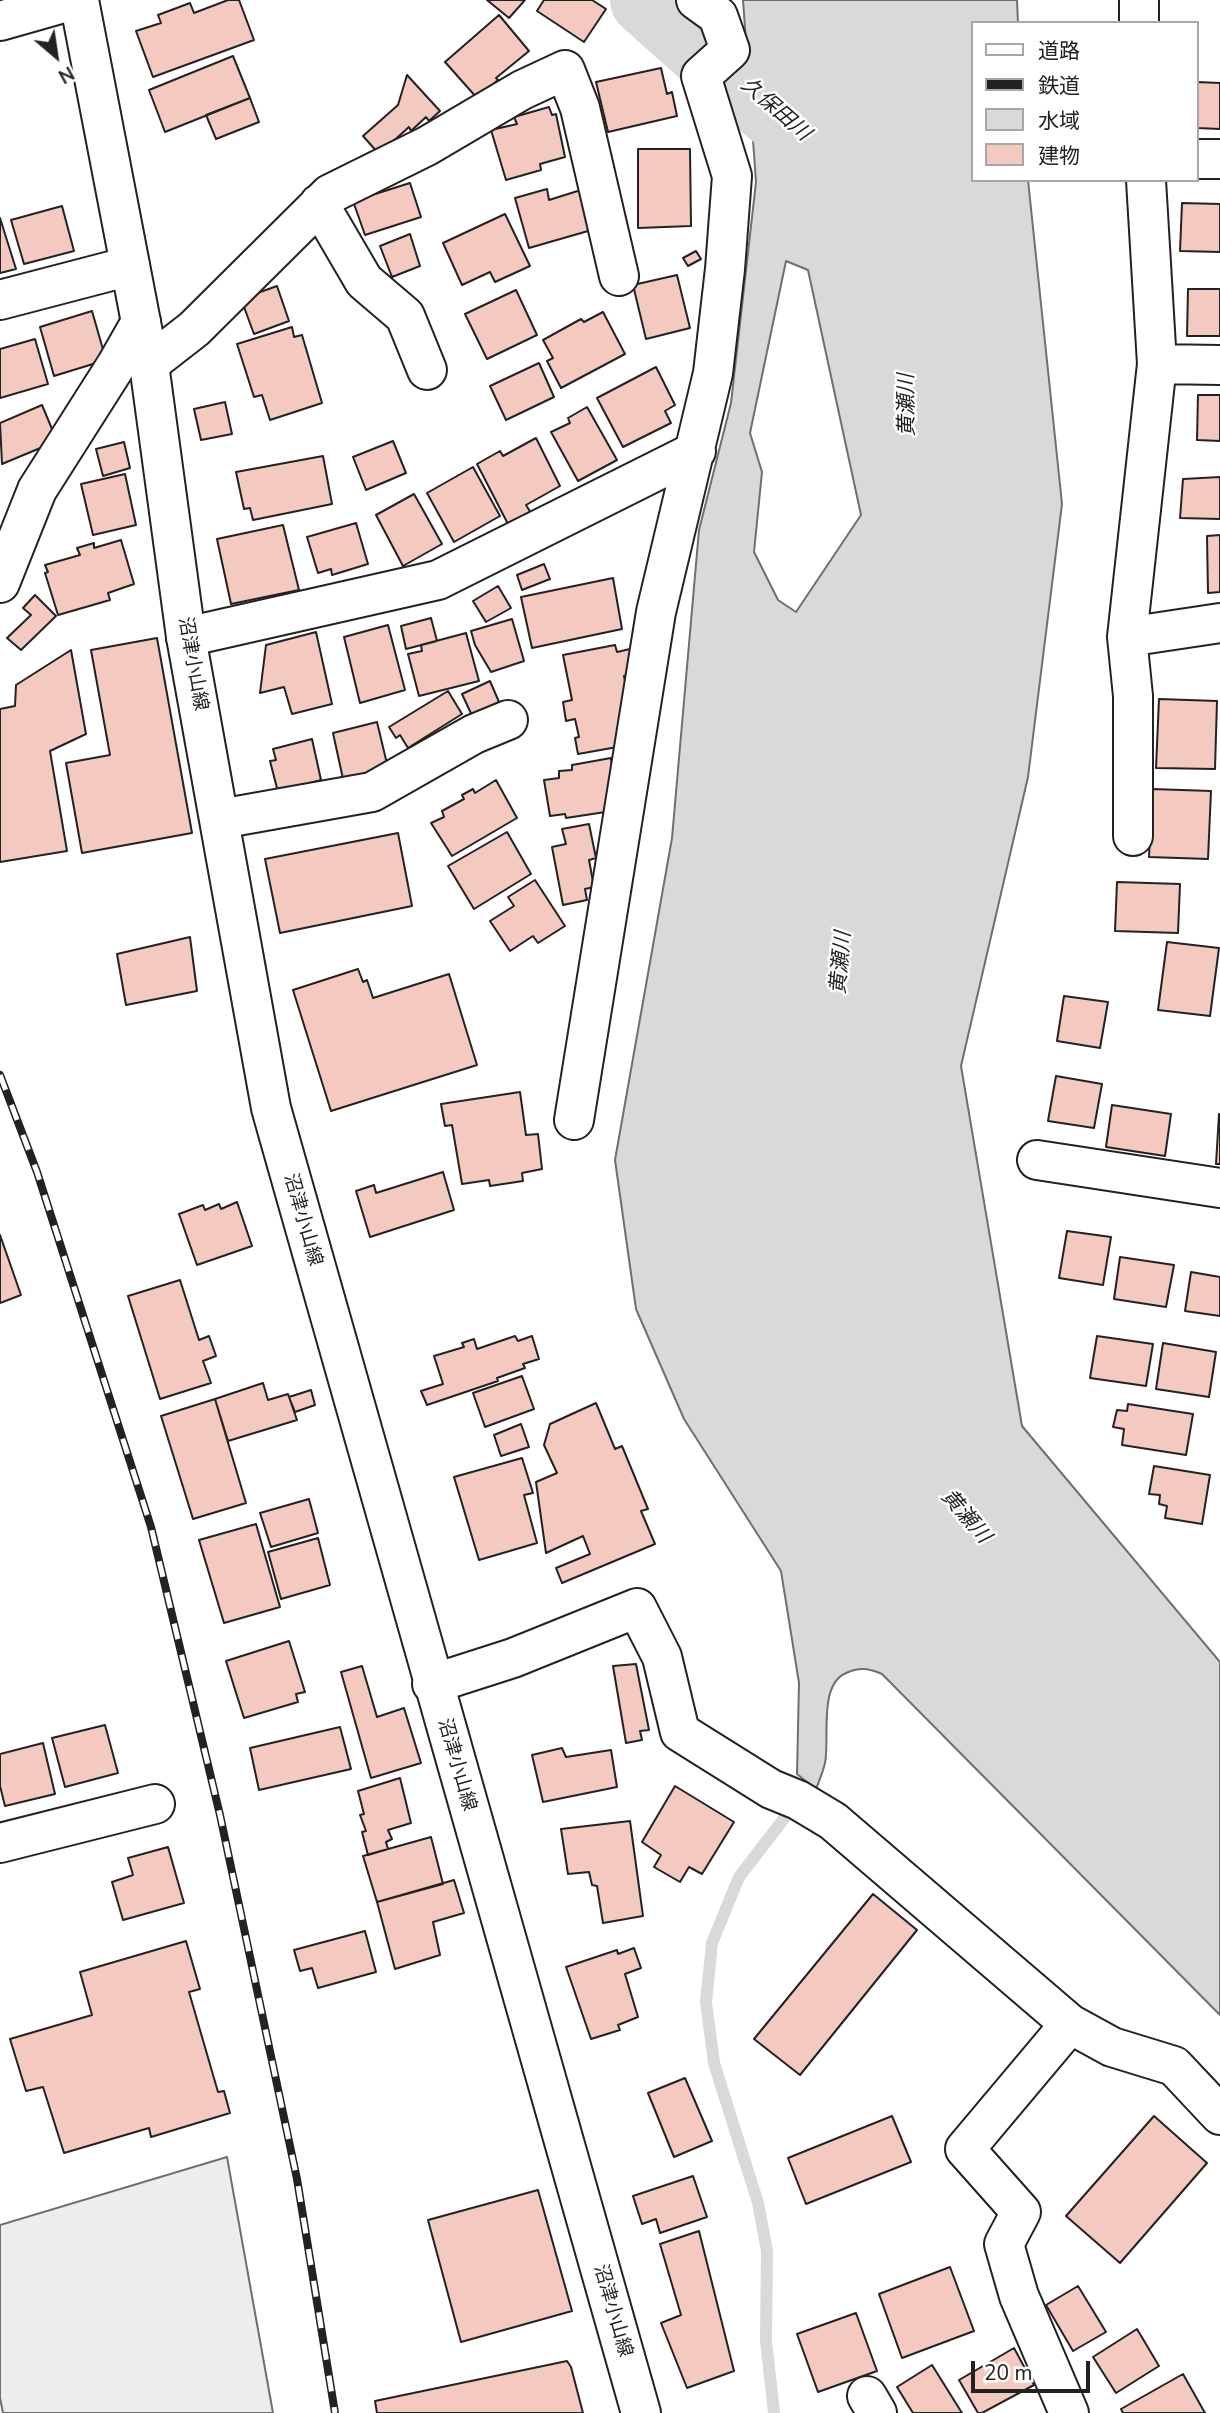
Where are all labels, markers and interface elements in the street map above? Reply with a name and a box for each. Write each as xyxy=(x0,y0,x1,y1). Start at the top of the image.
north arrow xyxy=(21,21,91,91)
legend xyxy=(972,21,1199,182)
text: 道路 xyxy=(1038,37,1080,65)
text: N xyxy=(54,60,79,89)
text: 鉄道 xyxy=(1038,72,1080,100)
water label: 久保田川 xyxy=(735,73,815,147)
text: 水域 xyxy=(1038,107,1080,135)
text: 建物 xyxy=(1038,142,1080,170)
water label: 黄瀬川 xyxy=(895,373,921,437)
street label: 沼津小山線 xyxy=(173,615,211,713)
water label: 黄瀬川 xyxy=(827,931,857,995)
street label: 沼津小山線 xyxy=(278,1171,326,1269)
water label: 黄瀬川 xyxy=(935,1485,995,1549)
street label: 沼津小山線 xyxy=(432,1716,480,1814)
street label: 沼津小山線 xyxy=(588,2262,636,2360)
scale bar xyxy=(975,2346,1094,2390)
text: 20 m xyxy=(984,2359,1033,2387)

